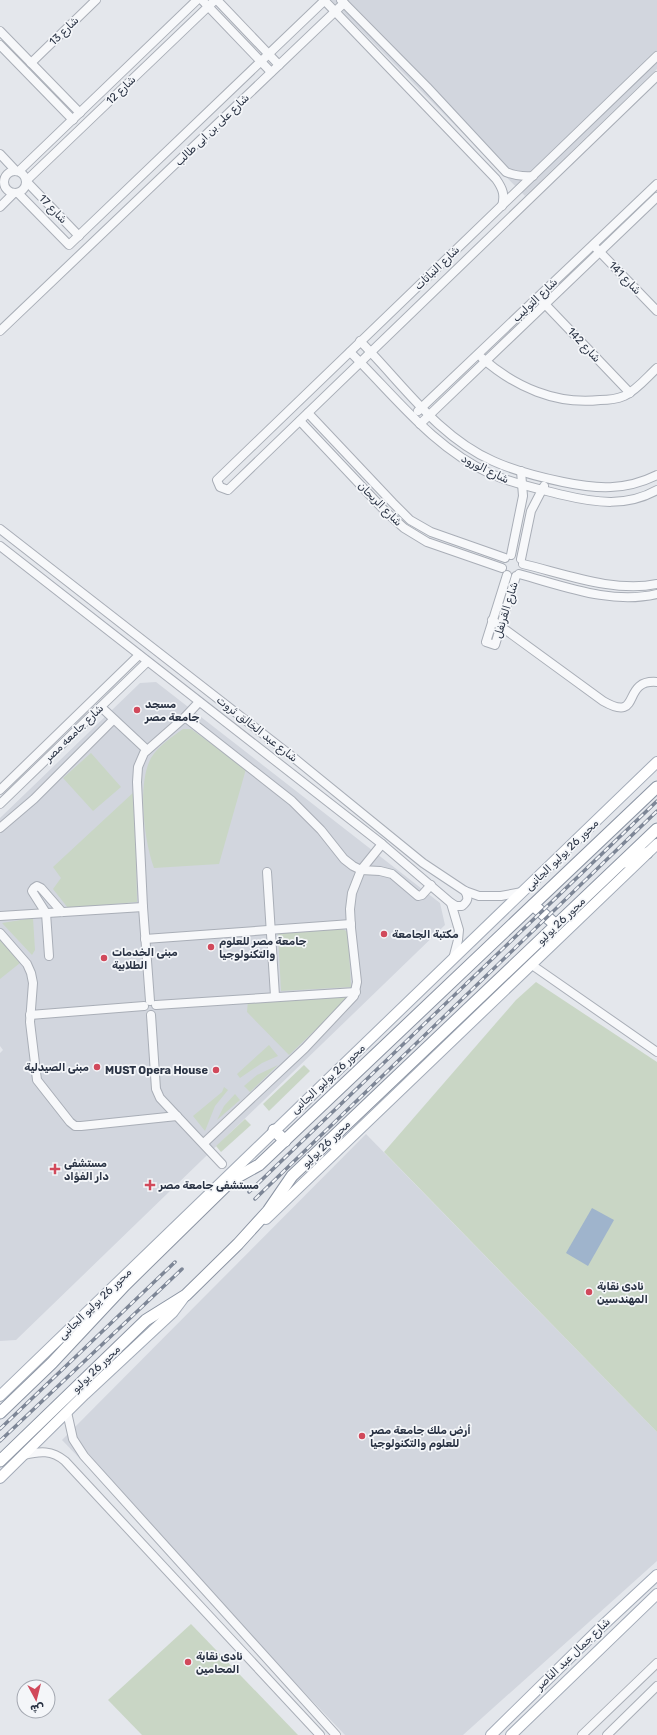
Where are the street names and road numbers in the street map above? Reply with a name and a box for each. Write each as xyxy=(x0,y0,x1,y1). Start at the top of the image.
street label: شارع 13 xyxy=(47,14,83,50)
street label: شارع 12 xyxy=(104,73,140,109)
street label: شارع على بن ابى طالب xyxy=(172,91,253,170)
street label: شارع 17 xyxy=(35,192,70,227)
street label: شارع النباتات xyxy=(412,243,464,294)
street label: شارع 141 xyxy=(605,259,644,299)
street label: شارع التوليب xyxy=(510,275,562,326)
street label: شارع 142 xyxy=(563,325,603,366)
street label: شارع الورود xyxy=(458,452,511,488)
street label: شارع الريحان xyxy=(354,479,405,530)
street label: شارع القرنفل xyxy=(491,580,523,640)
street label: شارع عبد الخالق ثروت xyxy=(213,693,300,766)
street label: شارع جامعه مصر xyxy=(41,702,108,767)
street label: محور 26 يوليو الجانبى xyxy=(523,817,602,894)
street label: محور 26 يوليو xyxy=(534,895,589,948)
street label: محور 26 يوليو الجانبى xyxy=(288,1041,369,1118)
street label: محور 26 يوليو xyxy=(299,1118,354,1171)
street label: محور 26 يوليو الجانبى xyxy=(56,1266,135,1343)
street label: محور 26 يوليو xyxy=(69,1343,124,1396)
street label: شارع جمال عبد الناصر xyxy=(532,1615,614,1695)

